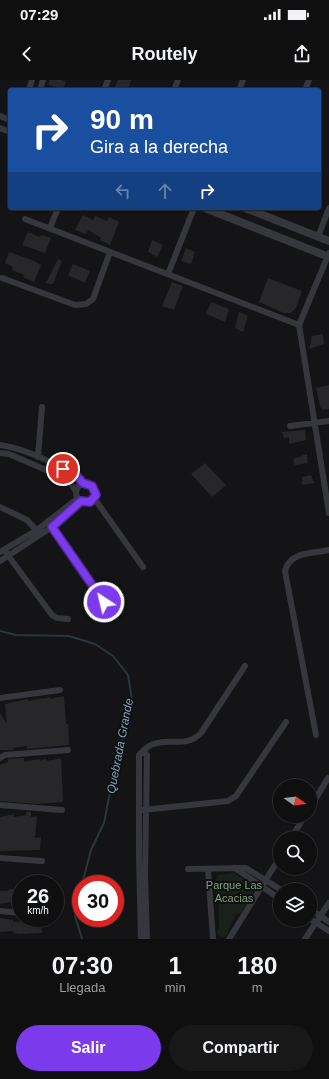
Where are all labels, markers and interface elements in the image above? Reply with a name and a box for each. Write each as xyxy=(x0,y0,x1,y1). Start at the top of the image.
text: 07:29 xyxy=(20,6,58,23)
icon: back xyxy=(16,43,38,65)
icon: share xyxy=(291,43,313,65)
text: Routely xyxy=(131,44,198,64)
icon: right xyxy=(24,104,76,156)
text: 90 m xyxy=(90,104,154,135)
text: Gira a la derecha xyxy=(90,137,228,157)
icon: left xyxy=(112,180,134,202)
icon: ahead xyxy=(154,180,176,202)
icon: right xyxy=(196,180,218,202)
pin xyxy=(46,452,80,486)
icon: arrive xyxy=(52,458,74,480)
position arrow xyxy=(83,581,125,623)
water label: Quebrada Grande xyxy=(104,697,136,795)
north arrow xyxy=(273,779,317,823)
map controls xyxy=(273,779,317,927)
button: search xyxy=(273,831,317,875)
speed limit sign: 30 xyxy=(72,875,124,927)
park label: Parque Las Acacias xyxy=(206,879,263,904)
button: layers xyxy=(273,883,317,927)
text: 26 xyxy=(27,885,49,907)
text: km/h xyxy=(27,905,49,916)
text: 07:30 xyxy=(52,952,113,979)
text: 1 xyxy=(168,952,182,979)
text: 180 xyxy=(237,952,277,979)
text: Llegada xyxy=(59,980,105,995)
text: min xyxy=(165,980,186,995)
text: m xyxy=(252,980,263,995)
button: Salir xyxy=(16,1025,161,1071)
button: Compartir xyxy=(169,1025,313,1071)

